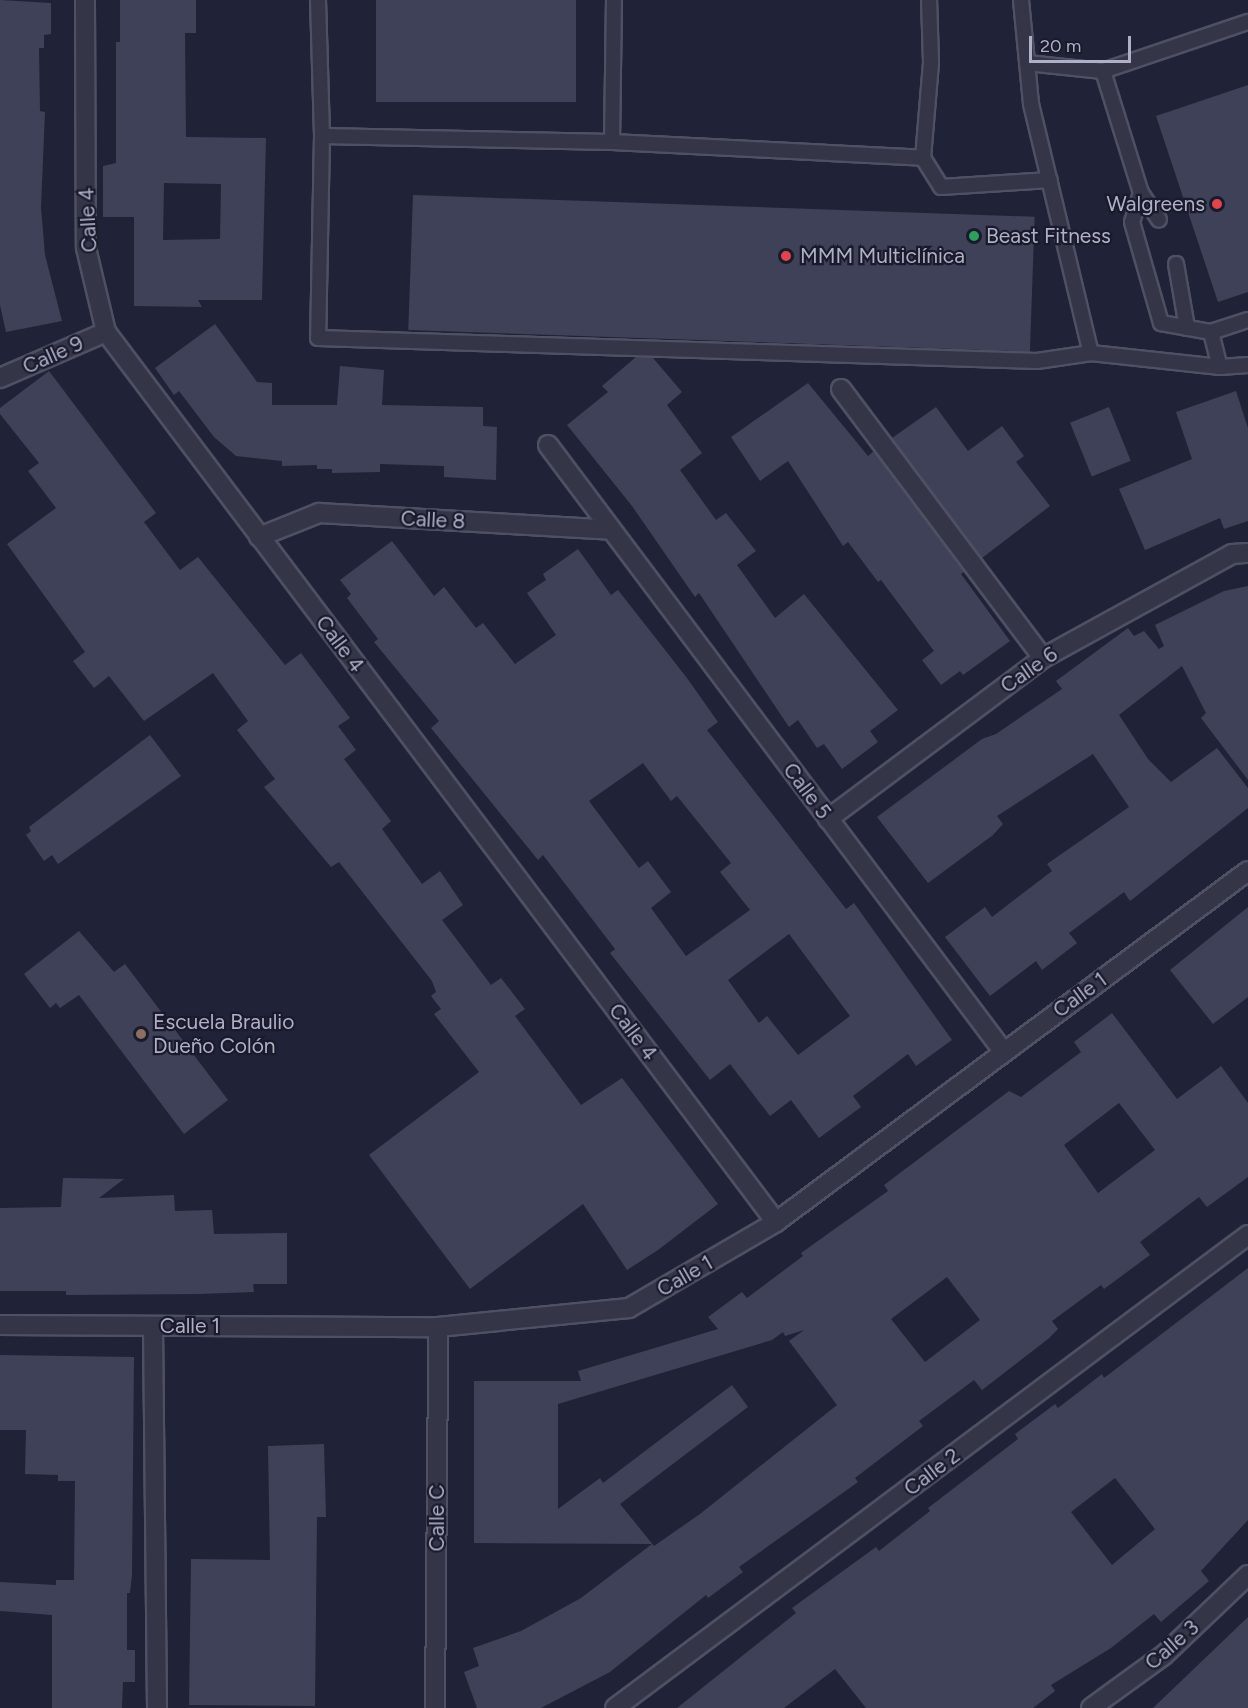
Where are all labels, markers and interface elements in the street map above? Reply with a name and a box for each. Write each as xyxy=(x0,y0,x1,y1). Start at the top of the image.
scale bar xyxy=(1032,24,1134,62)
text: 20 m xyxy=(1040,35,1081,57)
street label: Calle 4 xyxy=(74,187,102,253)
place label: Walgreens xyxy=(1107,191,1205,217)
marker: Walgreens xyxy=(1210,197,1224,211)
place label: Beast Fitness xyxy=(986,223,1111,249)
marker: Beast Fitness xyxy=(967,229,981,243)
place label: MMM Multiclínica xyxy=(800,243,965,269)
marker: MMM Multiclínica xyxy=(777,247,795,265)
street label: Calle 9 xyxy=(19,331,87,379)
street label: Calle 8 xyxy=(400,506,466,534)
street label: Calle 4 xyxy=(310,611,370,677)
street label: Calle 6 xyxy=(996,641,1062,699)
street label: Calle 5 xyxy=(778,758,836,824)
street label: Calle 1 xyxy=(1048,967,1112,1023)
street label: Calle 4 xyxy=(603,999,663,1065)
place label: Escuela Braulio Dueño Colón xyxy=(153,1009,294,1059)
marker: Escuela Braulio Dueño Colón xyxy=(134,1027,148,1041)
street label: Calle 1 xyxy=(653,1250,717,1302)
street label: Calle 1 xyxy=(160,1313,220,1339)
street label: Calle 2 xyxy=(899,1443,965,1501)
street label: Calle C xyxy=(424,1485,450,1551)
street label: Calle 3 xyxy=(1140,1615,1204,1675)

